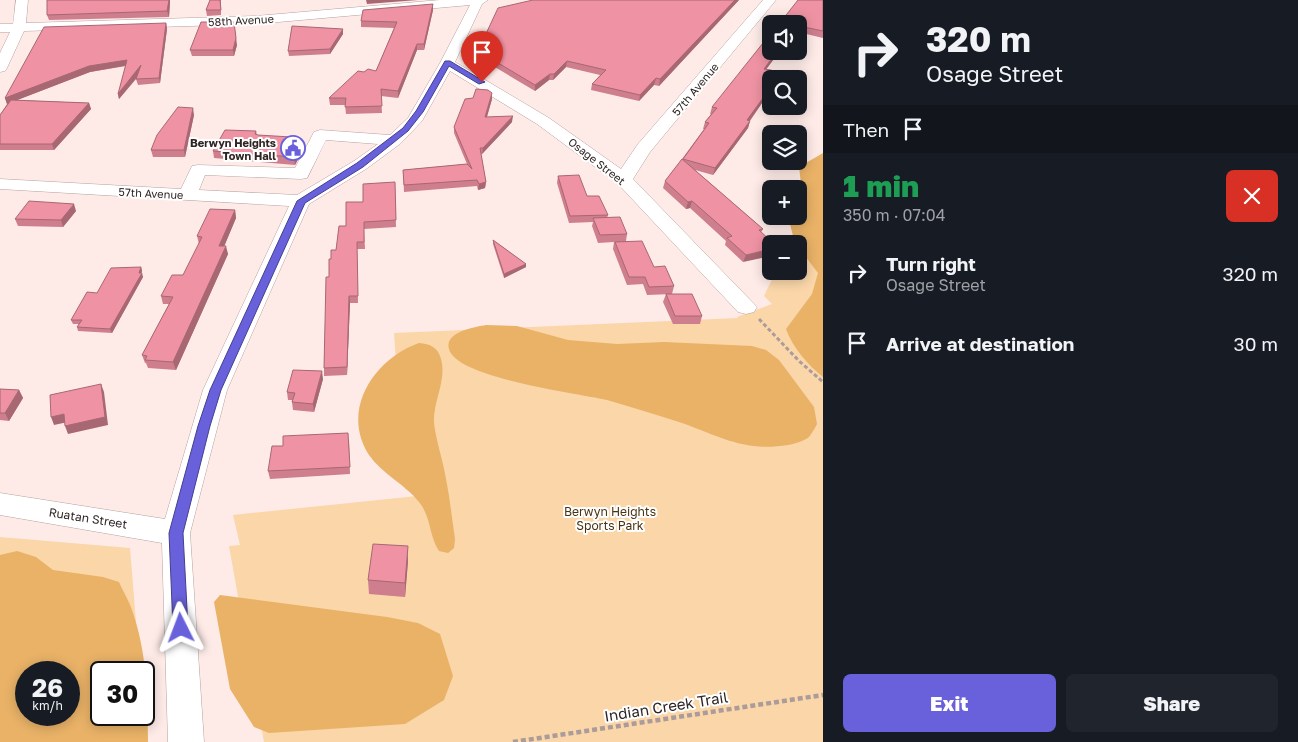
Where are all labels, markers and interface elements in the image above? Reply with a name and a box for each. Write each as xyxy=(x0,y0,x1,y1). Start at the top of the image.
street label: 58th Avenue xyxy=(208,12,274,28)
map controls xyxy=(762,15,807,280)
button: sound xyxy=(762,15,807,60)
text: 320 m xyxy=(926,18,1031,60)
icon: right xyxy=(843,20,908,85)
pin xyxy=(461,31,503,82)
icon: arrive xyxy=(468,38,496,66)
street label: 57th Avenue xyxy=(669,60,721,118)
text: Osage Street xyxy=(926,60,1063,87)
button: search xyxy=(762,70,807,115)
icon: arrive xyxy=(899,115,927,143)
text: Then xyxy=(843,118,889,141)
button: layers xyxy=(762,125,807,170)
public building icon: Berwyn Heights Town Hall xyxy=(280,135,306,161)
street label: Osage Street xyxy=(566,135,628,187)
place label: Berwyn Heights Town Hall xyxy=(190,136,276,162)
text: 1 min xyxy=(843,168,919,204)
button: close xyxy=(1226,170,1278,222)
button: + xyxy=(762,180,807,225)
street label: 57th Avenue xyxy=(118,185,184,201)
text: 350 m · 07:04 xyxy=(843,205,945,225)
button: − xyxy=(762,235,807,280)
text: Turn right xyxy=(886,252,976,275)
icon: right xyxy=(843,259,871,287)
text: 320 m xyxy=(1223,262,1278,285)
text: Osage Street xyxy=(886,275,986,295)
icon: arrive xyxy=(843,329,871,357)
text: Arrive at destination xyxy=(886,332,1074,355)
text: 30 m xyxy=(1234,332,1278,355)
street label: Ruatan Street xyxy=(48,504,129,532)
park label: Berwyn Heights Sports Park xyxy=(564,504,656,533)
position arrow xyxy=(154,601,206,653)
speed limit sign: 30 xyxy=(90,661,155,726)
text: 26 xyxy=(32,672,63,703)
button: Exit xyxy=(843,674,1056,732)
button: Share xyxy=(1066,674,1278,732)
street label: Indian Creek Trail xyxy=(603,687,729,725)
text: km/h xyxy=(32,698,63,713)

